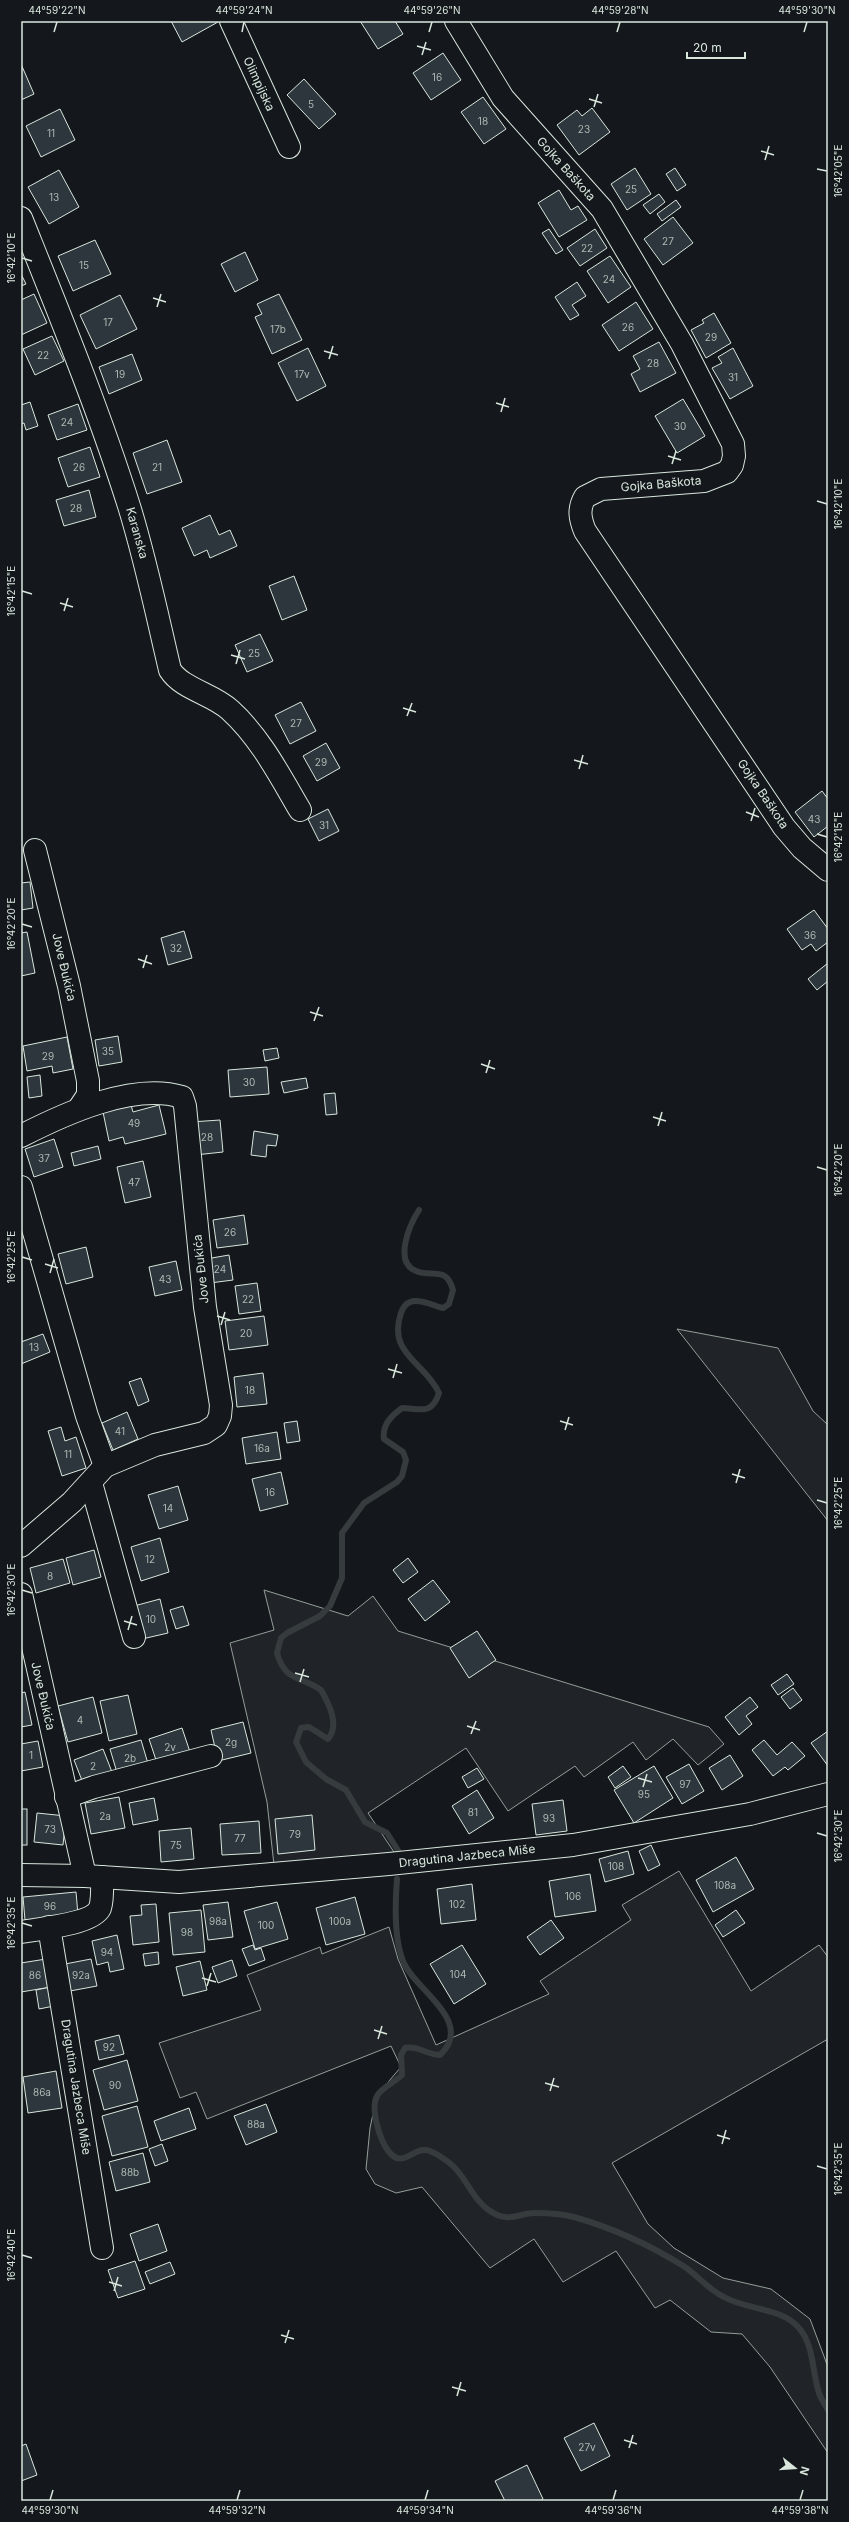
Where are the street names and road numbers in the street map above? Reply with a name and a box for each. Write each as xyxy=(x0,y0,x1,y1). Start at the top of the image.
street label: Olimpijska xyxy=(240,54,279,113)
street label: Gojka Baškota xyxy=(534,134,599,204)
street label: Gojka Baškota xyxy=(620,473,702,494)
street label: Karanska xyxy=(123,505,152,560)
street label: Gojka Baškota xyxy=(735,756,792,831)
street label: Jove Đukića xyxy=(49,931,80,1003)
street label: Jove Đukića xyxy=(189,1234,212,1304)
street label: Jove Đukića xyxy=(28,1660,59,1732)
street label: Dragutina Jazbeca Miše xyxy=(398,1841,536,1870)
street label: Dragutina Jazbeca Miše xyxy=(58,2018,95,2156)

